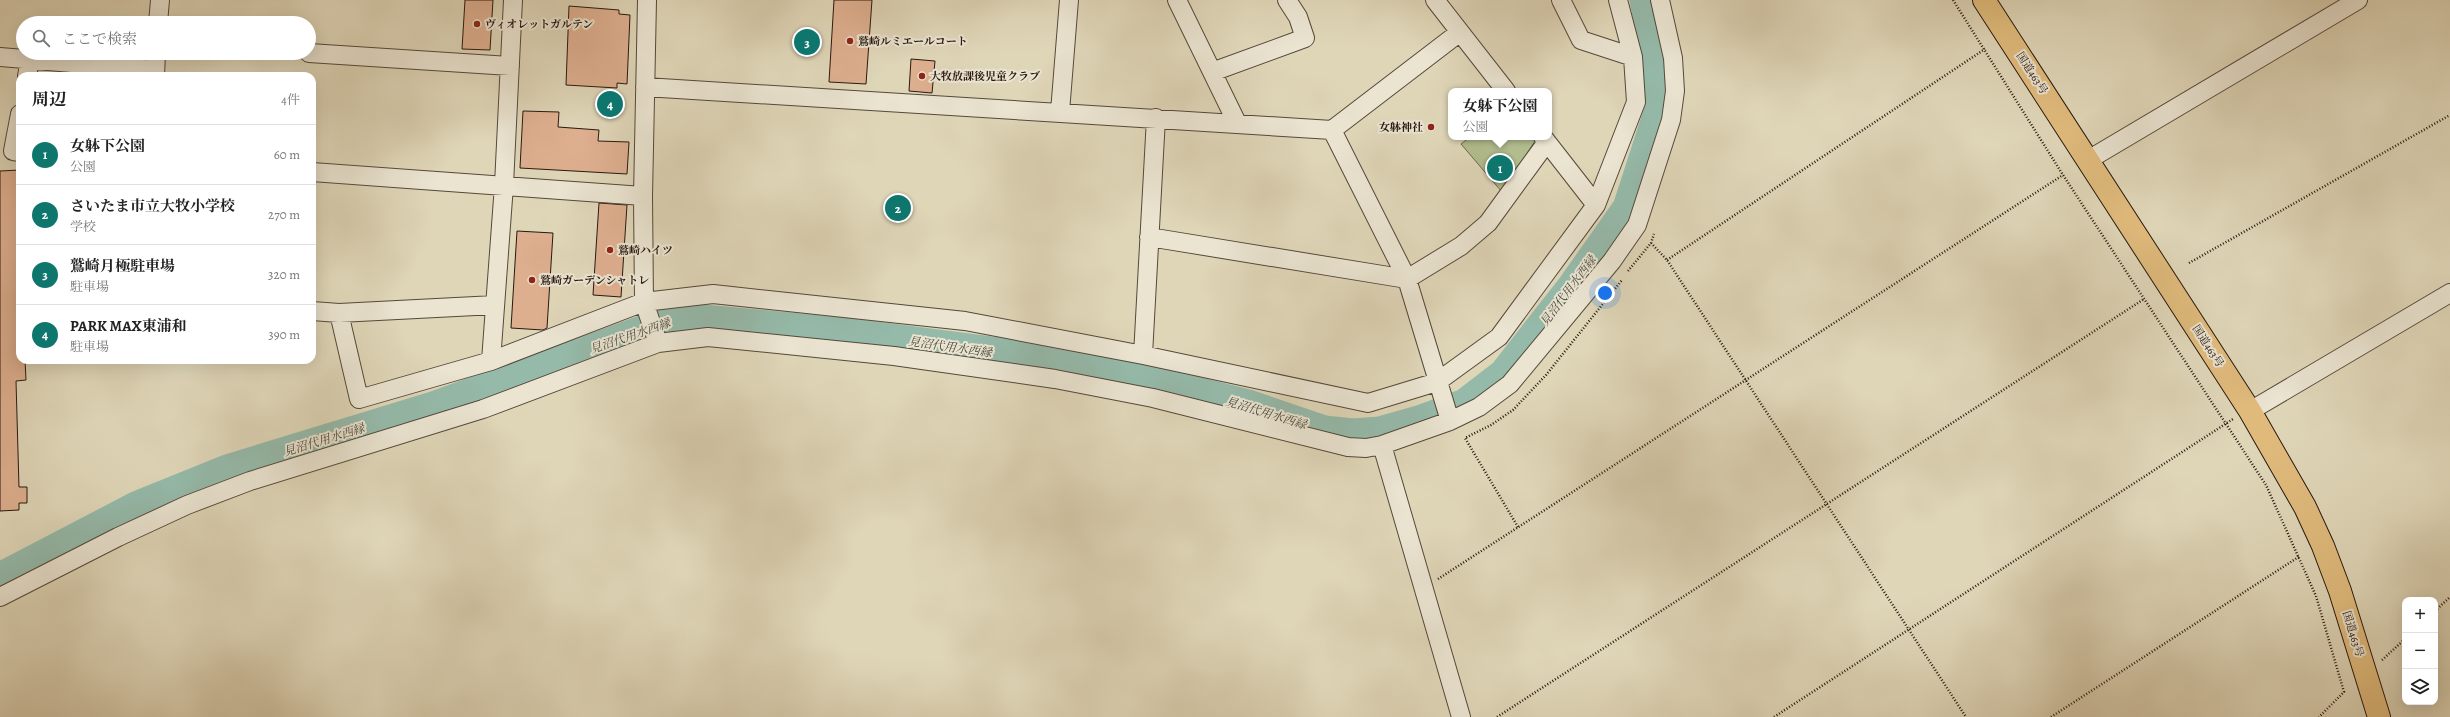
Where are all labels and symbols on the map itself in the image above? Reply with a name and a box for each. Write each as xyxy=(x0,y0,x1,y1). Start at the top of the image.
place label: ヴィオレットガルテン xyxy=(485,17,593,32)
marker: ヴィオレットガルテン xyxy=(472,19,482,29)
pin: 3 xyxy=(794,27,820,57)
place label: 鷲崎ルミエールコート xyxy=(858,34,968,49)
marker: 鷲崎ルミエールコート xyxy=(845,36,855,46)
street label: 国道463号 xyxy=(2013,49,2051,97)
place label: 大牧放課後児童クラブ xyxy=(930,69,1040,84)
marker: 大牧放課後児童クラブ xyxy=(917,71,927,81)
pin: 4 xyxy=(597,89,623,119)
place label: 女躰神社 xyxy=(1379,120,1423,135)
marker: 女躰神社 xyxy=(1426,122,1436,132)
pin: 1 xyxy=(1487,153,1513,183)
pin: 2 xyxy=(885,193,911,223)
place label: 鷲崎ハイツ xyxy=(618,243,673,258)
marker: 鷲崎ハイツ xyxy=(605,245,615,255)
water label: 見沼代用水西縁 xyxy=(1536,251,1601,329)
place label: 鷲崎ガーデンシャトレ xyxy=(540,273,649,288)
marker: 鷲崎ガーデンシャトレ xyxy=(527,275,537,285)
your location xyxy=(1595,283,1615,303)
water label: 見沼代用水西縁 xyxy=(588,314,674,357)
street label: 国道463号 xyxy=(2189,322,2227,370)
water label: 見沼代用水西縁 xyxy=(907,333,995,361)
water label: 見沼代用水西縁 xyxy=(1223,393,1310,434)
water label: 見沼代用水西縁 xyxy=(281,419,368,460)
street label: 国道463号 xyxy=(2339,609,2367,659)

